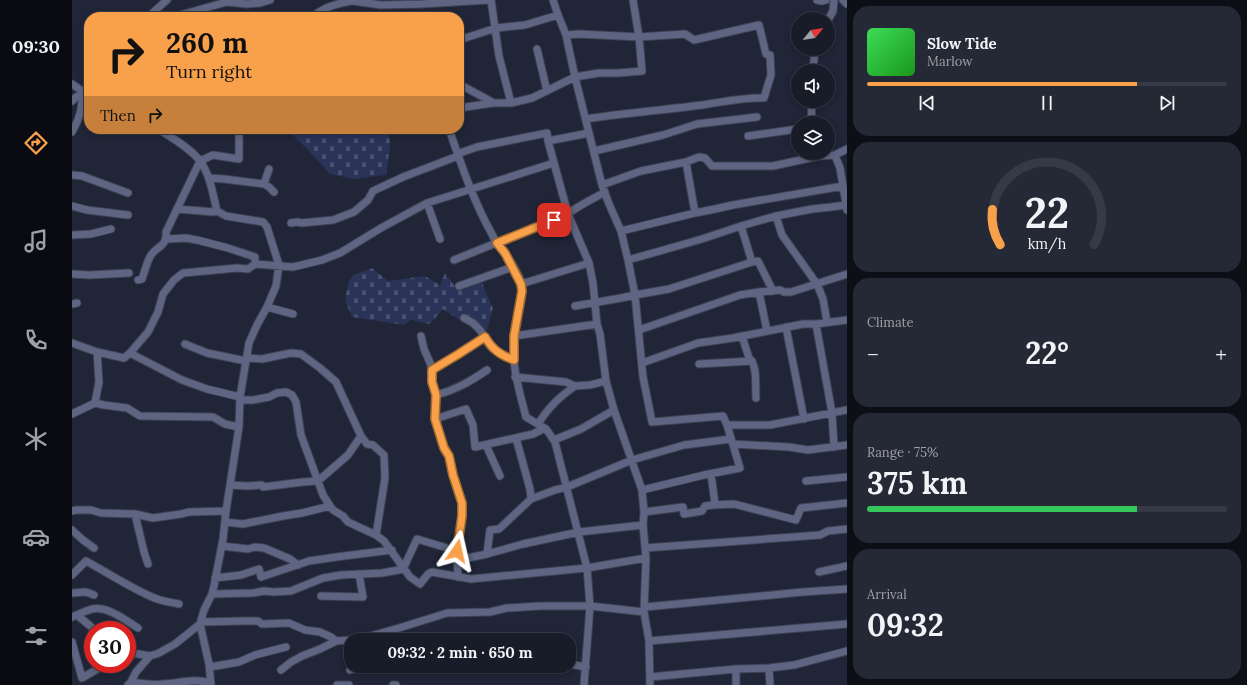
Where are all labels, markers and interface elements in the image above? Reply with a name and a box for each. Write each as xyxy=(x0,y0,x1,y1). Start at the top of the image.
north arrow xyxy=(791,12,835,56)
map controls xyxy=(791,12,835,160)
text: 260 m xyxy=(166,25,248,61)
icon: right xyxy=(100,28,152,80)
text: Slow Tide xyxy=(927,34,997,53)
text: 09:30 xyxy=(12,35,60,58)
text: Marlow xyxy=(927,53,973,70)
text: Turn right xyxy=(166,60,252,83)
button: sound xyxy=(791,64,835,108)
icon: previous xyxy=(916,92,938,114)
icon: pause xyxy=(1036,92,1058,114)
icon: next xyxy=(1156,92,1178,114)
icon: right xyxy=(144,104,166,126)
text: Then xyxy=(100,106,136,125)
button: layers xyxy=(791,116,835,160)
icon: directions xyxy=(22,129,50,157)
text: 22 xyxy=(1025,185,1069,238)
pin xyxy=(537,203,571,237)
icon: arrive xyxy=(543,209,565,231)
icon: music xyxy=(22,227,50,255)
text: km/h xyxy=(1028,234,1067,253)
text: Climate xyxy=(867,314,914,331)
icon: phone xyxy=(22,326,50,354)
text: 22° xyxy=(1025,334,1069,372)
text: − xyxy=(867,340,879,368)
text: + xyxy=(1215,340,1227,368)
icon: climate xyxy=(22,425,50,453)
text: Range · 75% xyxy=(867,444,938,461)
text: 375 km xyxy=(867,464,967,502)
icon: car xyxy=(22,523,50,551)
position arrow xyxy=(436,530,478,572)
text: Arrival xyxy=(867,586,907,603)
text: 09:32 xyxy=(867,606,944,644)
speed limit sign: 30 xyxy=(84,621,136,673)
icon: filters xyxy=(22,622,50,650)
text: 09:32 · 2 min · 650 m xyxy=(387,643,533,662)

